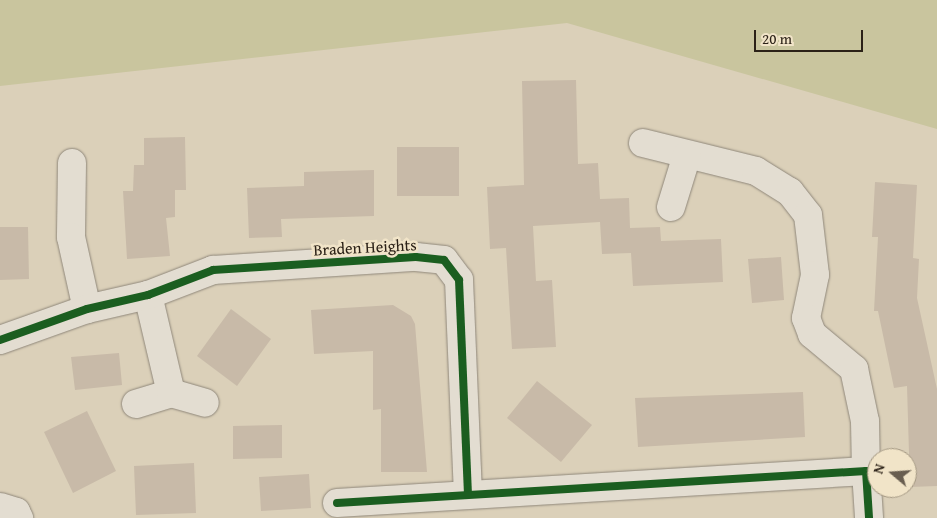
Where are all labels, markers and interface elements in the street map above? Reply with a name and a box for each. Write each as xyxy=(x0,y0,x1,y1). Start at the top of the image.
scale bar xyxy=(757,20,866,52)
text: 20 m xyxy=(762,28,792,49)
street label: Braden Heights xyxy=(313,235,417,259)
north arrow xyxy=(867,448,917,498)
text: N xyxy=(868,461,890,476)

